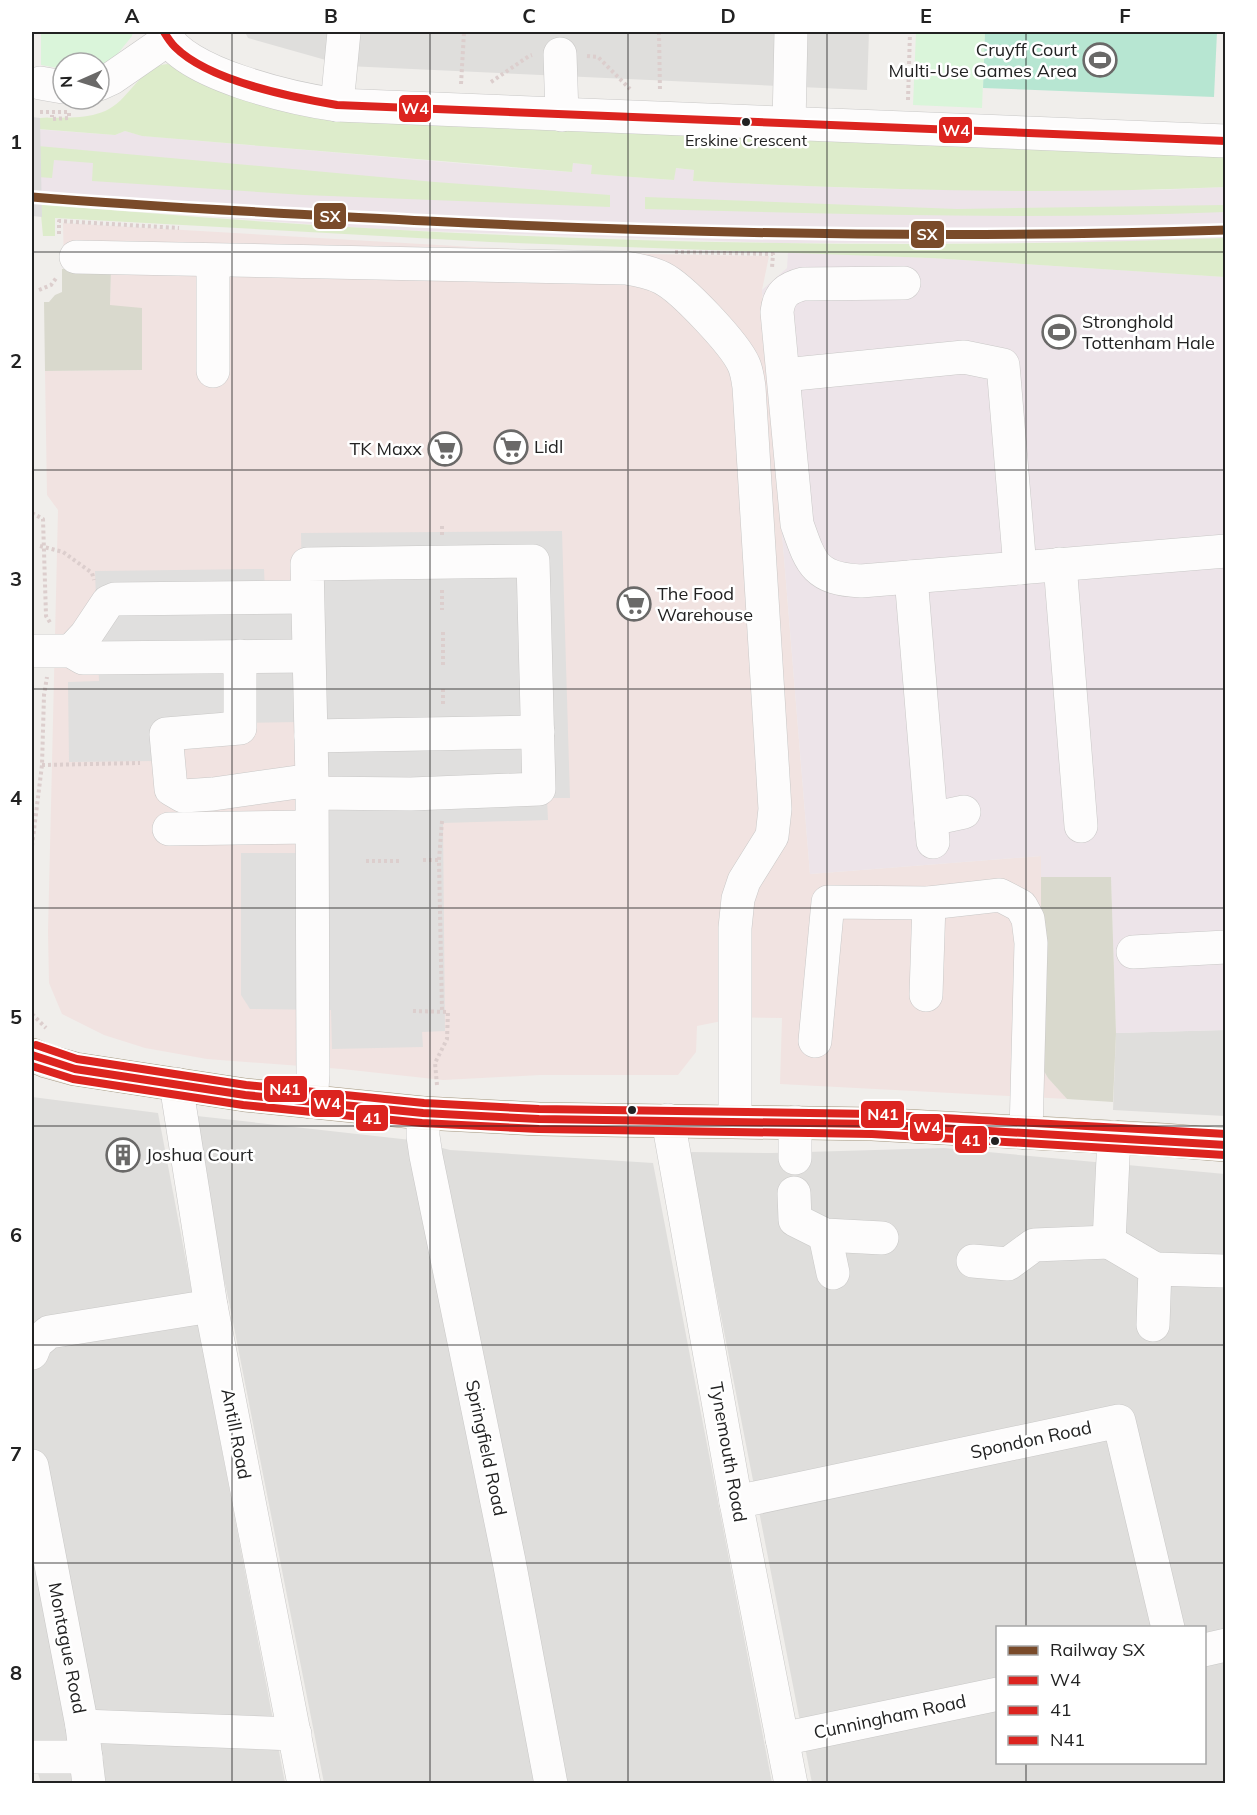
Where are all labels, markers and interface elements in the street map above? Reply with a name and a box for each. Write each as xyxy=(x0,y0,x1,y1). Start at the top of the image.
text: A xyxy=(125,3,140,28)
text: B xyxy=(324,3,338,28)
text: C xyxy=(522,3,536,28)
text: D xyxy=(720,3,736,28)
text: E xyxy=(920,3,932,28)
text: F xyxy=(1119,3,1131,28)
place label: Cruyff Court Multi-Use Games Area xyxy=(889,38,1077,82)
sports icon: Cruyff Court Multi-Use Games Area xyxy=(1082,42,1118,78)
north arrow xyxy=(51,51,111,111)
text: N xyxy=(56,75,76,88)
line badge: W4 xyxy=(398,94,432,123)
text: W4 xyxy=(401,98,429,118)
marker: Erskine Crescent xyxy=(740,116,752,128)
line badge: W4 xyxy=(938,116,973,144)
text: W4 xyxy=(942,120,970,140)
text: 1 xyxy=(10,129,22,154)
place label: Erskine Crescent xyxy=(685,130,807,150)
line badge: SX xyxy=(313,202,347,230)
text: SX xyxy=(320,206,341,226)
line badge: SX xyxy=(910,220,945,249)
text: SX xyxy=(917,224,938,244)
place label: Stronghold Tottenham Hale xyxy=(1082,310,1215,354)
sports icon: Stronghold Tottenham Hale xyxy=(1041,314,1077,350)
text: 2 xyxy=(10,348,22,373)
supermarket icon: Lidl xyxy=(493,429,529,465)
supermarket icon: TK Maxx xyxy=(427,431,463,467)
place label: Lidl xyxy=(534,435,563,458)
place label: TK Maxx xyxy=(350,437,422,460)
text: 3 xyxy=(10,566,22,591)
place label: The Food Warehouse xyxy=(657,582,753,626)
supermarket icon: The Food Warehouse xyxy=(616,586,652,622)
text: 4 xyxy=(10,785,22,810)
text: 5 xyxy=(10,1004,22,1029)
line badge: N41 xyxy=(263,1075,308,1103)
text: N41 xyxy=(269,1079,301,1099)
line badge: W4 xyxy=(310,1089,345,1118)
text: W4 xyxy=(313,1093,341,1113)
line badge: N41 xyxy=(860,1100,905,1129)
line badge: 41 xyxy=(355,1104,389,1132)
unlabelled marker xyxy=(626,1104,638,1116)
text: N41 xyxy=(867,1104,899,1124)
text: 41 xyxy=(362,1108,382,1128)
line badge: W4 xyxy=(909,1113,944,1142)
text: W4 xyxy=(913,1117,941,1137)
line badge: 41 xyxy=(954,1125,988,1154)
text: 41 xyxy=(961,1130,981,1150)
unlabelled marker xyxy=(989,1135,1001,1147)
building icon: Joshua Court xyxy=(105,1137,141,1173)
place label: Joshua Court xyxy=(146,1143,253,1166)
text: 6 xyxy=(10,1222,22,1247)
street label: Springfield Road xyxy=(461,1378,512,1518)
street label: Tynemouth Road xyxy=(705,1380,752,1524)
street label: Antill Road xyxy=(216,1387,257,1481)
street label: Spondon Road xyxy=(968,1415,1094,1464)
text: 7 xyxy=(10,1441,22,1466)
street label: Montague Road xyxy=(43,1580,91,1715)
legend xyxy=(996,1626,1206,1764)
text: Railway SX xyxy=(1050,1638,1145,1661)
text: 8 xyxy=(10,1660,22,1685)
text: W4 xyxy=(1050,1668,1081,1691)
street label: Cunningham Road xyxy=(812,1689,968,1744)
text: 41 xyxy=(1050,1698,1072,1721)
text: N41 xyxy=(1050,1728,1085,1751)

